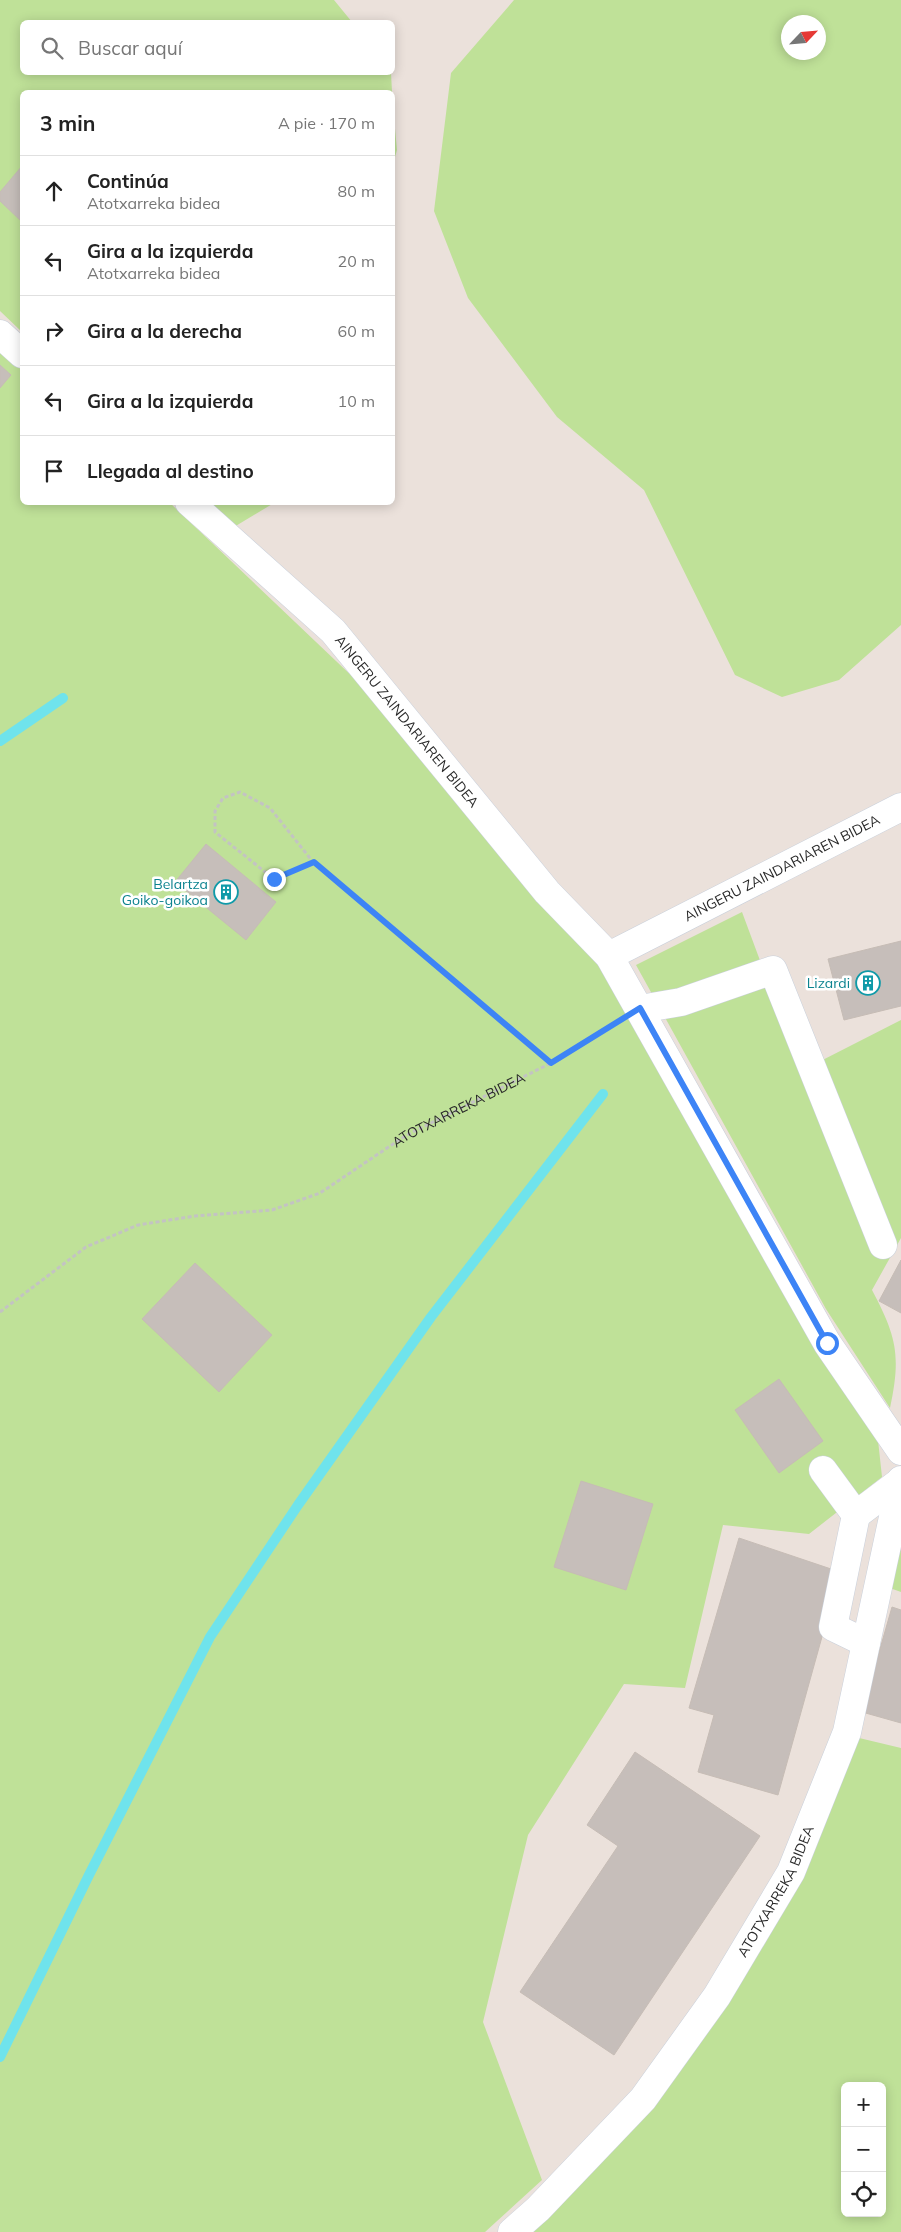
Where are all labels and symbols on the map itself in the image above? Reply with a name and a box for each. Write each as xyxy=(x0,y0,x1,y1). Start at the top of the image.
north arrow xyxy=(781,15,826,60)
street label: AINGERU ZAINDARIAREN BIDEA xyxy=(331,631,483,812)
street label: AINGERU ZAINDARIAREN BIDEA xyxy=(681,810,883,925)
route end xyxy=(263,868,286,891)
place label: Belartza Goiko-goikoa xyxy=(122,875,208,909)
building icon: Belartza Goiko-goikoa xyxy=(213,879,239,905)
building icon: Lizardi xyxy=(855,970,881,996)
place label: Lizardi xyxy=(807,974,850,992)
street label: ATOTXARREKA BIDEA xyxy=(388,1068,529,1151)
route start xyxy=(816,1332,839,1355)
street label: ATOTXARREKA BIDEA xyxy=(733,1822,818,1960)

